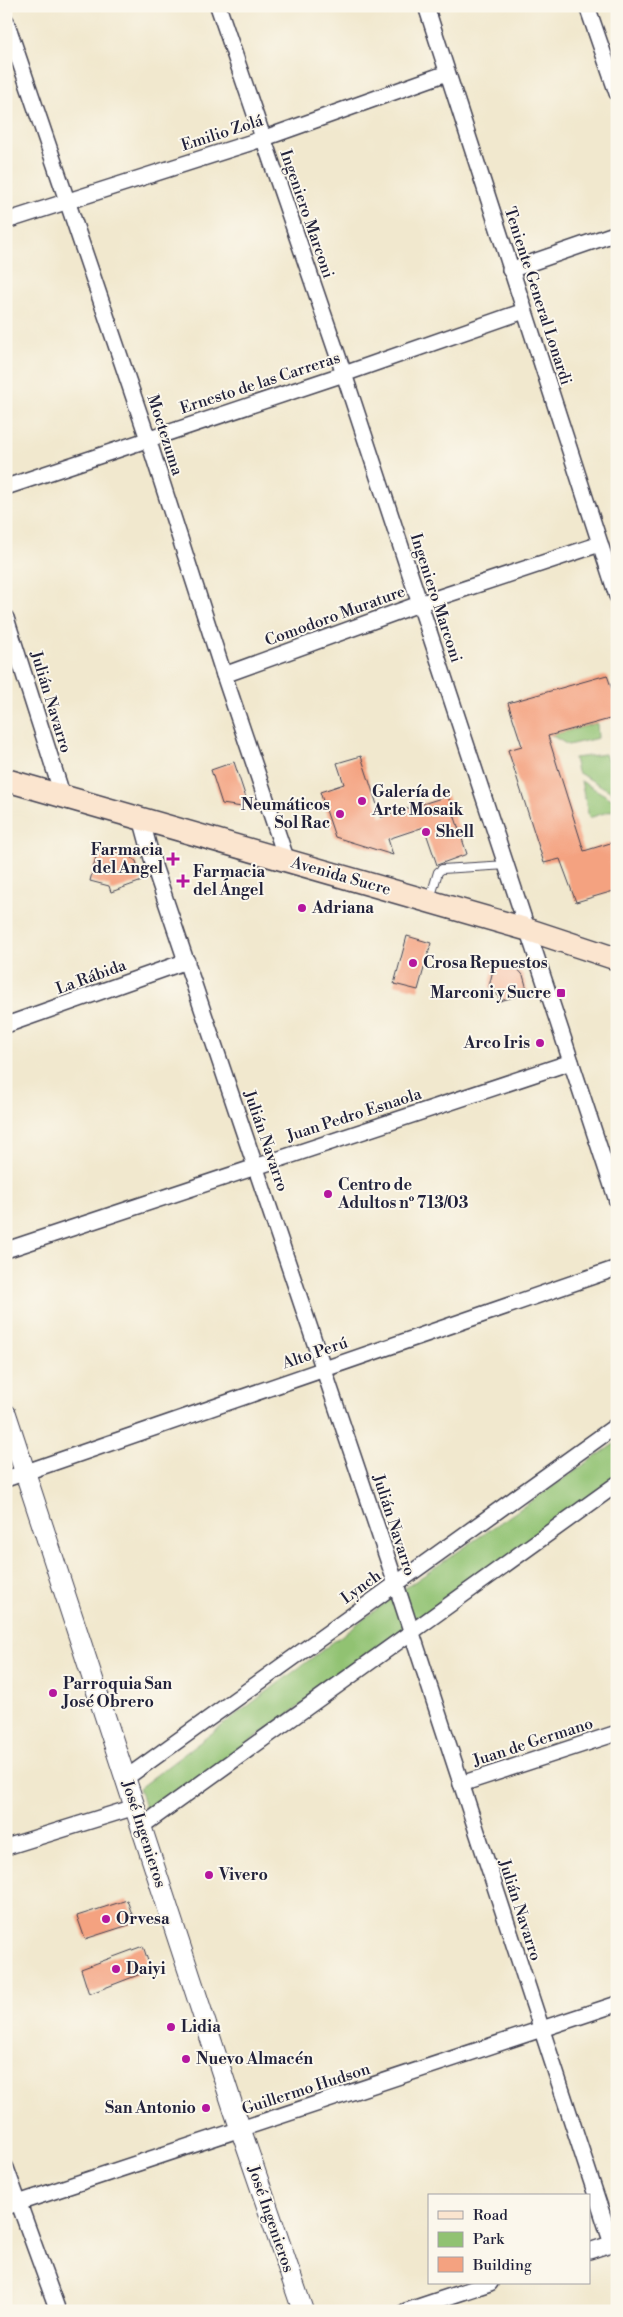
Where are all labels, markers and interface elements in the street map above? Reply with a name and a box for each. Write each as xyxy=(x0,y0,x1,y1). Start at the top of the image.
street label: Emilio Zolá xyxy=(179,110,266,156)
street label: Ingeniero Marconi xyxy=(276,147,338,281)
street label: Teniente General Lonardi xyxy=(500,204,576,388)
street label: Ernesto de las Carreras xyxy=(177,348,343,418)
street label: Moctezuma xyxy=(143,392,188,479)
street label: Ingeniero Marconi xyxy=(406,531,466,665)
street label: Comodoro Murature xyxy=(262,581,408,651)
street label: Julián Navarro xyxy=(26,648,76,755)
place label: Galería de Arte Mosaik xyxy=(371,782,465,820)
place label: Neumáticos Sol Rac xyxy=(241,795,330,833)
marker: Galería de Arte Mosaik xyxy=(356,795,368,807)
marker: Neumáticos Sol Rac xyxy=(334,808,346,820)
place label: Shell xyxy=(436,822,475,842)
marker: Shell xyxy=(420,826,432,838)
place label: Farmacia del Angel xyxy=(91,840,164,878)
street label: Avenida Sucre xyxy=(288,852,393,900)
marker: Farmacia del Angel xyxy=(167,853,179,865)
place label: Farmacia del Ángel xyxy=(193,862,266,900)
marker: Farmacia del Ángel xyxy=(177,875,189,887)
place label: Adriana xyxy=(311,898,374,918)
marker: Adriana xyxy=(296,902,308,914)
place label: Crosa Repuestos xyxy=(423,953,548,973)
street label: La Rábida xyxy=(53,955,130,999)
marker: Crosa Repuestos xyxy=(407,957,419,969)
place label: Marconi y Sucre xyxy=(430,983,551,1003)
marker: Marconi y Sucre xyxy=(555,987,567,999)
place label: Arco Iris xyxy=(463,1033,530,1053)
marker: Arco Iris xyxy=(534,1037,546,1049)
street label: Juan Pedro Esnaola xyxy=(283,1084,425,1147)
street label: Julián Navarro xyxy=(239,1087,293,1194)
place label: Centro de Adultos nº 713/03 xyxy=(337,1175,469,1213)
marker: Centro de Adultos nº 713/03 xyxy=(322,1188,334,1200)
street label: Alto Perú xyxy=(279,1332,350,1374)
street label: Julián Navarro xyxy=(368,1471,420,1578)
street label: Lynch xyxy=(337,1565,385,1608)
place label: Parroquia San José Obrero xyxy=(61,1674,172,1712)
marker: Parroquia San José Obrero xyxy=(47,1687,59,1699)
street label: Juan de Germano xyxy=(469,1713,596,1771)
street label: José Ingenieros xyxy=(117,1777,171,1890)
street label: Julián Navarro xyxy=(494,1856,546,1963)
place label: Vivero xyxy=(218,1865,268,1885)
marker: Vivero xyxy=(203,1869,215,1881)
place label: Orvesa xyxy=(116,1909,170,1929)
marker: Orvesa xyxy=(100,1913,112,1925)
place label: Daiyi xyxy=(126,1959,166,1979)
marker: Daiyi xyxy=(110,1963,122,1975)
place label: Lidia xyxy=(181,2017,221,2037)
marker: Lidia xyxy=(165,2021,177,2033)
place label: Nuevo Almacén xyxy=(196,2049,313,2069)
marker: Nuevo Almacén xyxy=(180,2053,192,2065)
street label: Guillermo Hudson xyxy=(239,2059,373,2119)
place label: San Antonio xyxy=(105,2098,196,2118)
marker: San Antonio xyxy=(200,2102,212,2114)
street label: José Ingenieros xyxy=(243,2162,299,2275)
legend xyxy=(428,2194,590,2284)
text: Road xyxy=(473,2206,508,2225)
text: Park xyxy=(473,2230,505,2249)
text: Building xyxy=(472,2256,532,2275)

